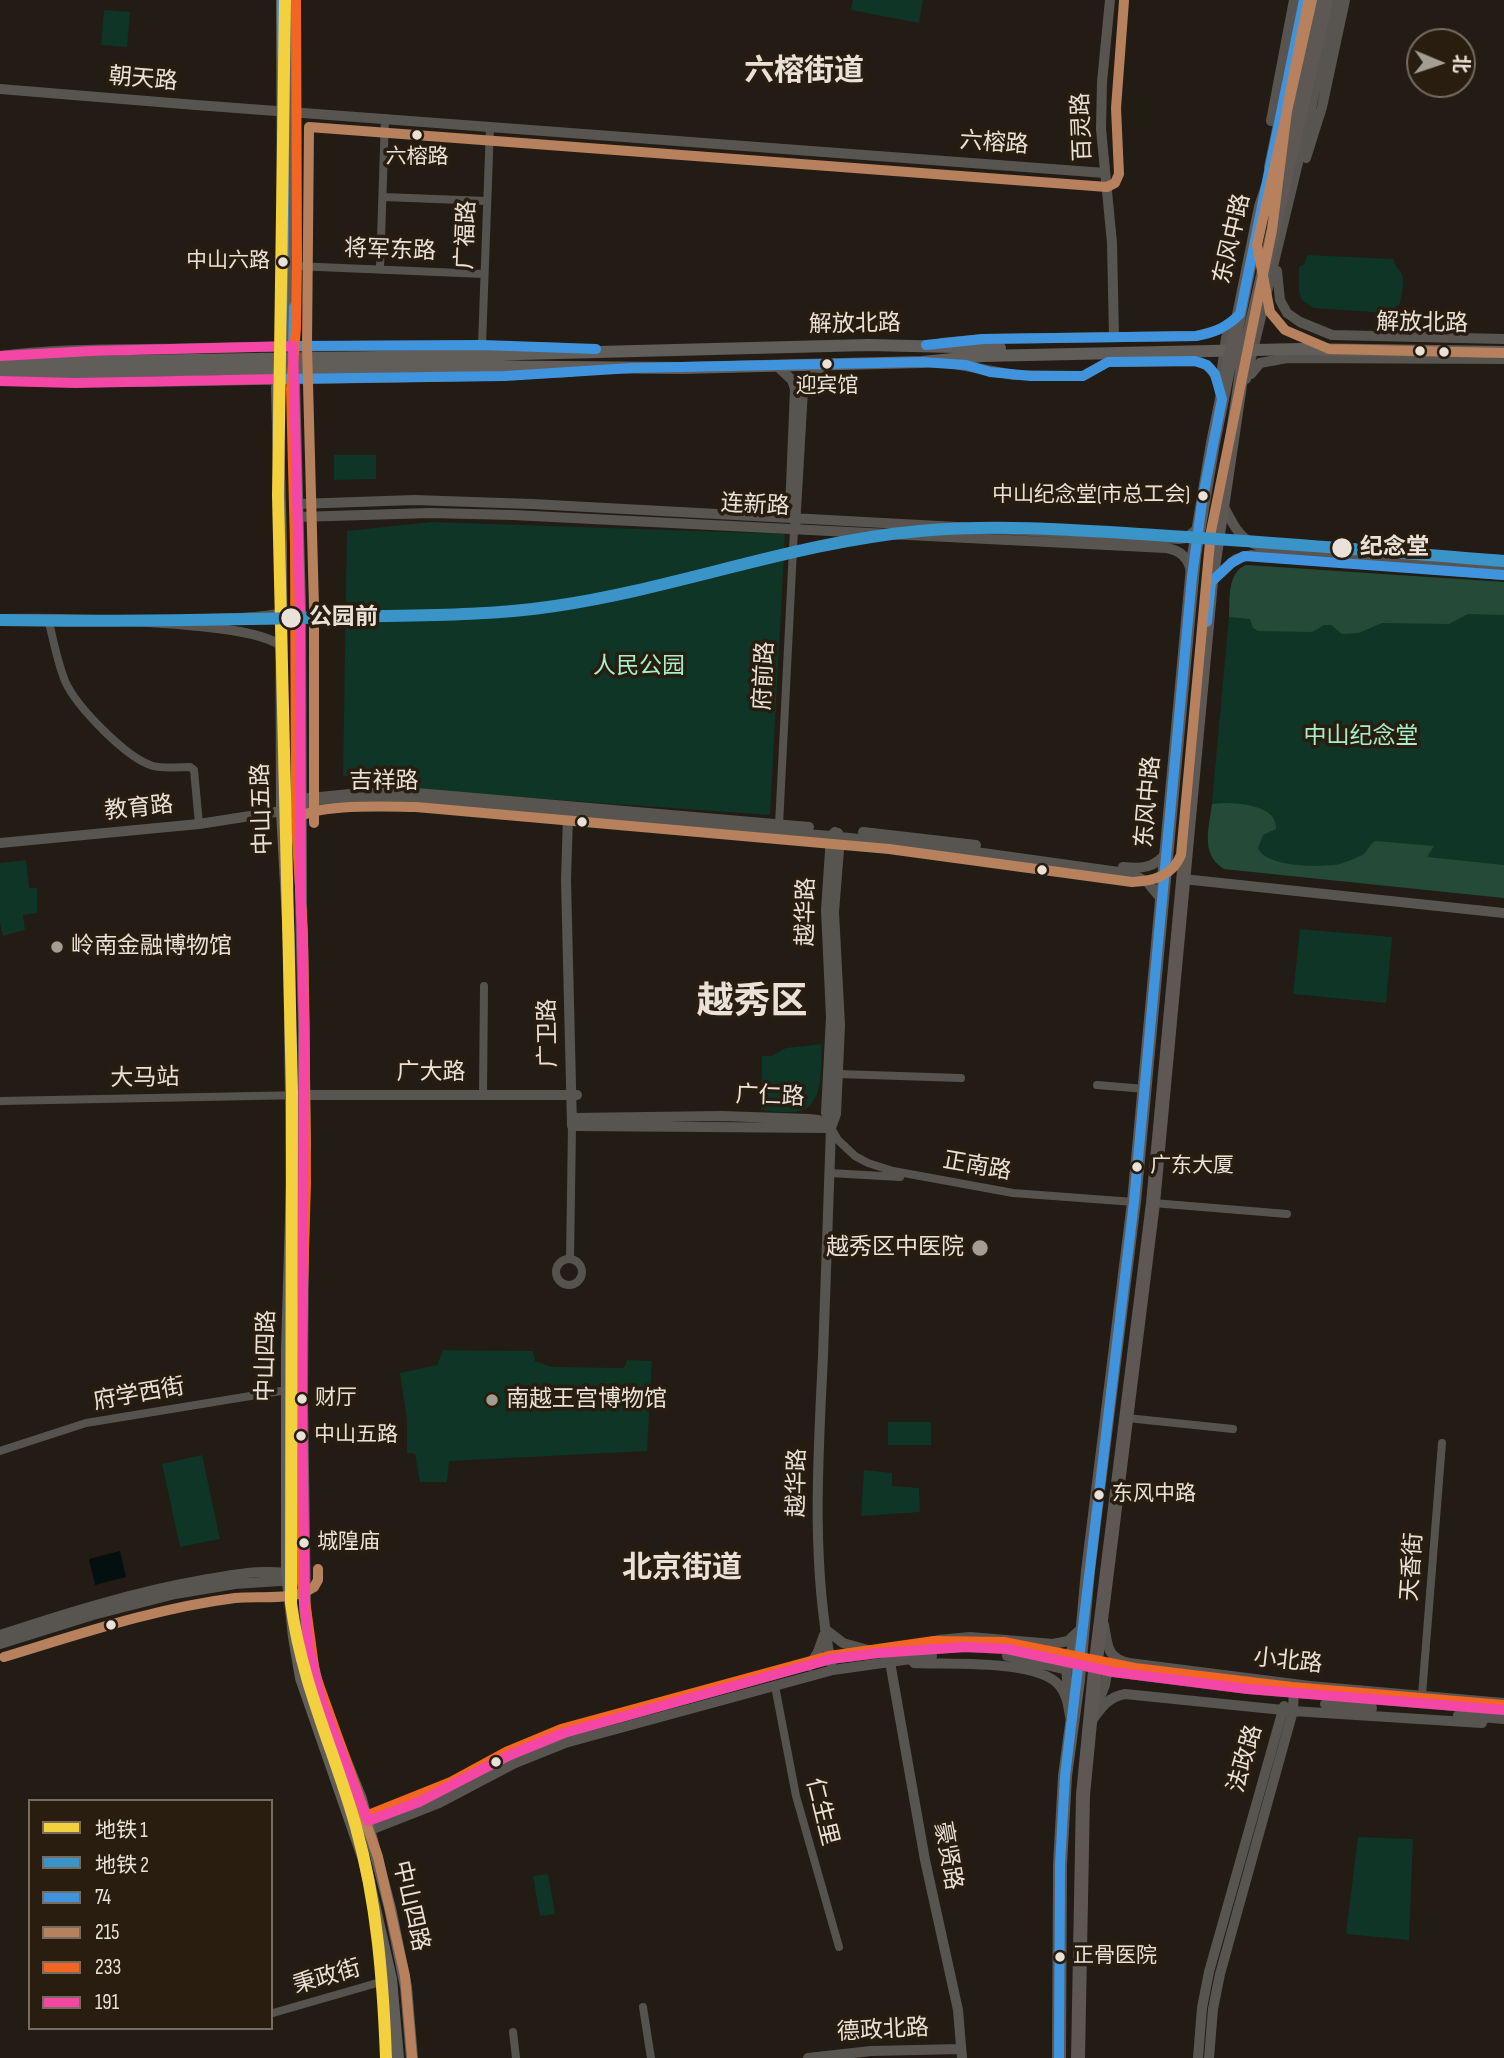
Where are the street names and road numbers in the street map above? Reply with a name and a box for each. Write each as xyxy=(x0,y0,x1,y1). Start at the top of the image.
street label: 朝天路 xyxy=(107,63,179,97)
street label: 百灵路 xyxy=(1068,92,1098,162)
street label: 六榕路 xyxy=(959,128,1029,160)
street label: 东风中路 xyxy=(1209,191,1257,287)
street label: 广福路 xyxy=(452,200,482,270)
street label: 将军东路 xyxy=(344,236,436,266)
street label: 解放北路 xyxy=(1376,309,1468,339)
street label: 解放北路 xyxy=(809,310,901,340)
street label: 连新路 xyxy=(720,490,790,522)
street label: 府前路 xyxy=(749,641,781,711)
street label: 东风中路 xyxy=(1131,755,1167,849)
street label: 中山五路 xyxy=(248,763,278,855)
street label: 吉祥路 xyxy=(350,768,418,796)
street label: 教育路 xyxy=(103,792,175,826)
street label: 越华路 xyxy=(793,877,821,947)
street label: 广卫路 xyxy=(535,998,563,1068)
street label: 广大路 xyxy=(397,1059,465,1087)
street label: 大马站 xyxy=(110,1065,180,1093)
street label: 广仁路 xyxy=(735,1082,805,1112)
street label: 正南路 xyxy=(941,1147,1013,1187)
street label: 中山四路 xyxy=(252,1310,282,1402)
street label: 府学西街 xyxy=(91,1373,187,1417)
street label: 越华路 xyxy=(784,1448,812,1518)
street label: 天香街 xyxy=(1397,1532,1429,1602)
street label: 小北路 xyxy=(1252,1645,1324,1679)
street label: 法政路 xyxy=(1223,1722,1269,1796)
street label: 仁生里 xyxy=(799,1775,843,1849)
street label: 豪贤路 xyxy=(927,1820,967,1892)
street label: 中山四路 xyxy=(386,1858,434,1954)
street label: 秉政街 xyxy=(290,1955,364,2001)
street label: 德政北路 xyxy=(836,2015,930,2047)

